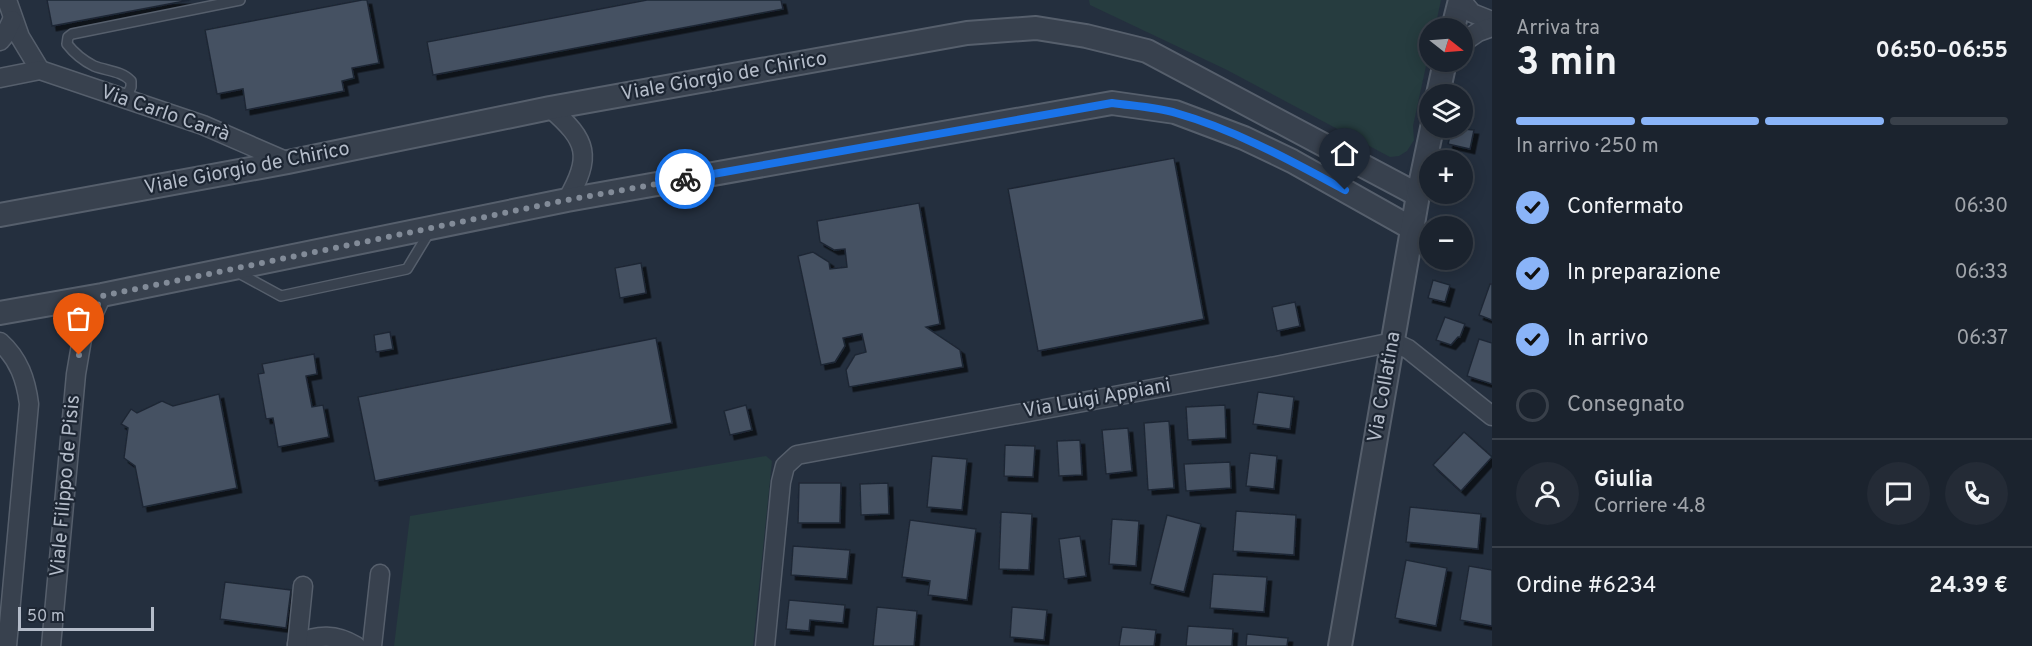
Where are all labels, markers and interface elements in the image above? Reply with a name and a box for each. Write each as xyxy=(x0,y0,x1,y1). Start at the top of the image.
text: Arriva tra xyxy=(1516,16,1600,42)
north arrow xyxy=(1419,18,1473,72)
map controls xyxy=(1419,18,1473,270)
text: 06:50–06:55 xyxy=(1876,38,2008,65)
text: 3 min xyxy=(1516,40,1617,89)
street label: Viale Giorgio de Chirico xyxy=(619,46,829,108)
street label: Via Carlo Carrà xyxy=(97,80,233,148)
button: layers xyxy=(1419,84,1473,138)
pin xyxy=(1319,128,1370,190)
text: In arrivo · 250 m xyxy=(1516,134,1659,160)
street label: Viale Giorgio de Chirico xyxy=(142,136,352,202)
icon: home xyxy=(1328,137,1361,170)
courier xyxy=(655,149,715,209)
button: + xyxy=(1419,150,1473,204)
icon: bike xyxy=(669,163,702,196)
icon: check xyxy=(1516,191,1549,224)
text: Confermato xyxy=(1567,194,1684,221)
text: 06:30 xyxy=(1954,194,2008,220)
button: − xyxy=(1419,216,1473,270)
icon: check xyxy=(1516,257,1549,290)
text: In preparazione xyxy=(1567,260,1721,287)
text: 06:33 xyxy=(1955,260,2008,286)
pin xyxy=(53,293,104,355)
icon: bag xyxy=(62,302,95,335)
icon: check xyxy=(1516,323,1549,356)
text: In arrivo xyxy=(1567,326,1649,353)
text: 06:37 xyxy=(1956,326,2008,352)
street label: Via Collatina xyxy=(1362,329,1408,445)
street label: Via Luigi Appiani xyxy=(1021,373,1173,425)
text: Consegnato xyxy=(1567,392,1685,419)
street label: Viale Filippo de Pisis xyxy=(45,394,87,578)
button: person xyxy=(1516,462,1579,525)
button: chat xyxy=(1867,462,1930,525)
button: phone xyxy=(1945,462,2008,525)
text: Giulia xyxy=(1594,467,1653,494)
text: Corriere · 4.8 xyxy=(1594,494,1706,520)
text: Ordine #6234 xyxy=(1516,573,1656,600)
text: 24.39 € xyxy=(1929,573,2008,600)
scale bar xyxy=(18,604,154,632)
text: 50 m xyxy=(27,607,65,627)

